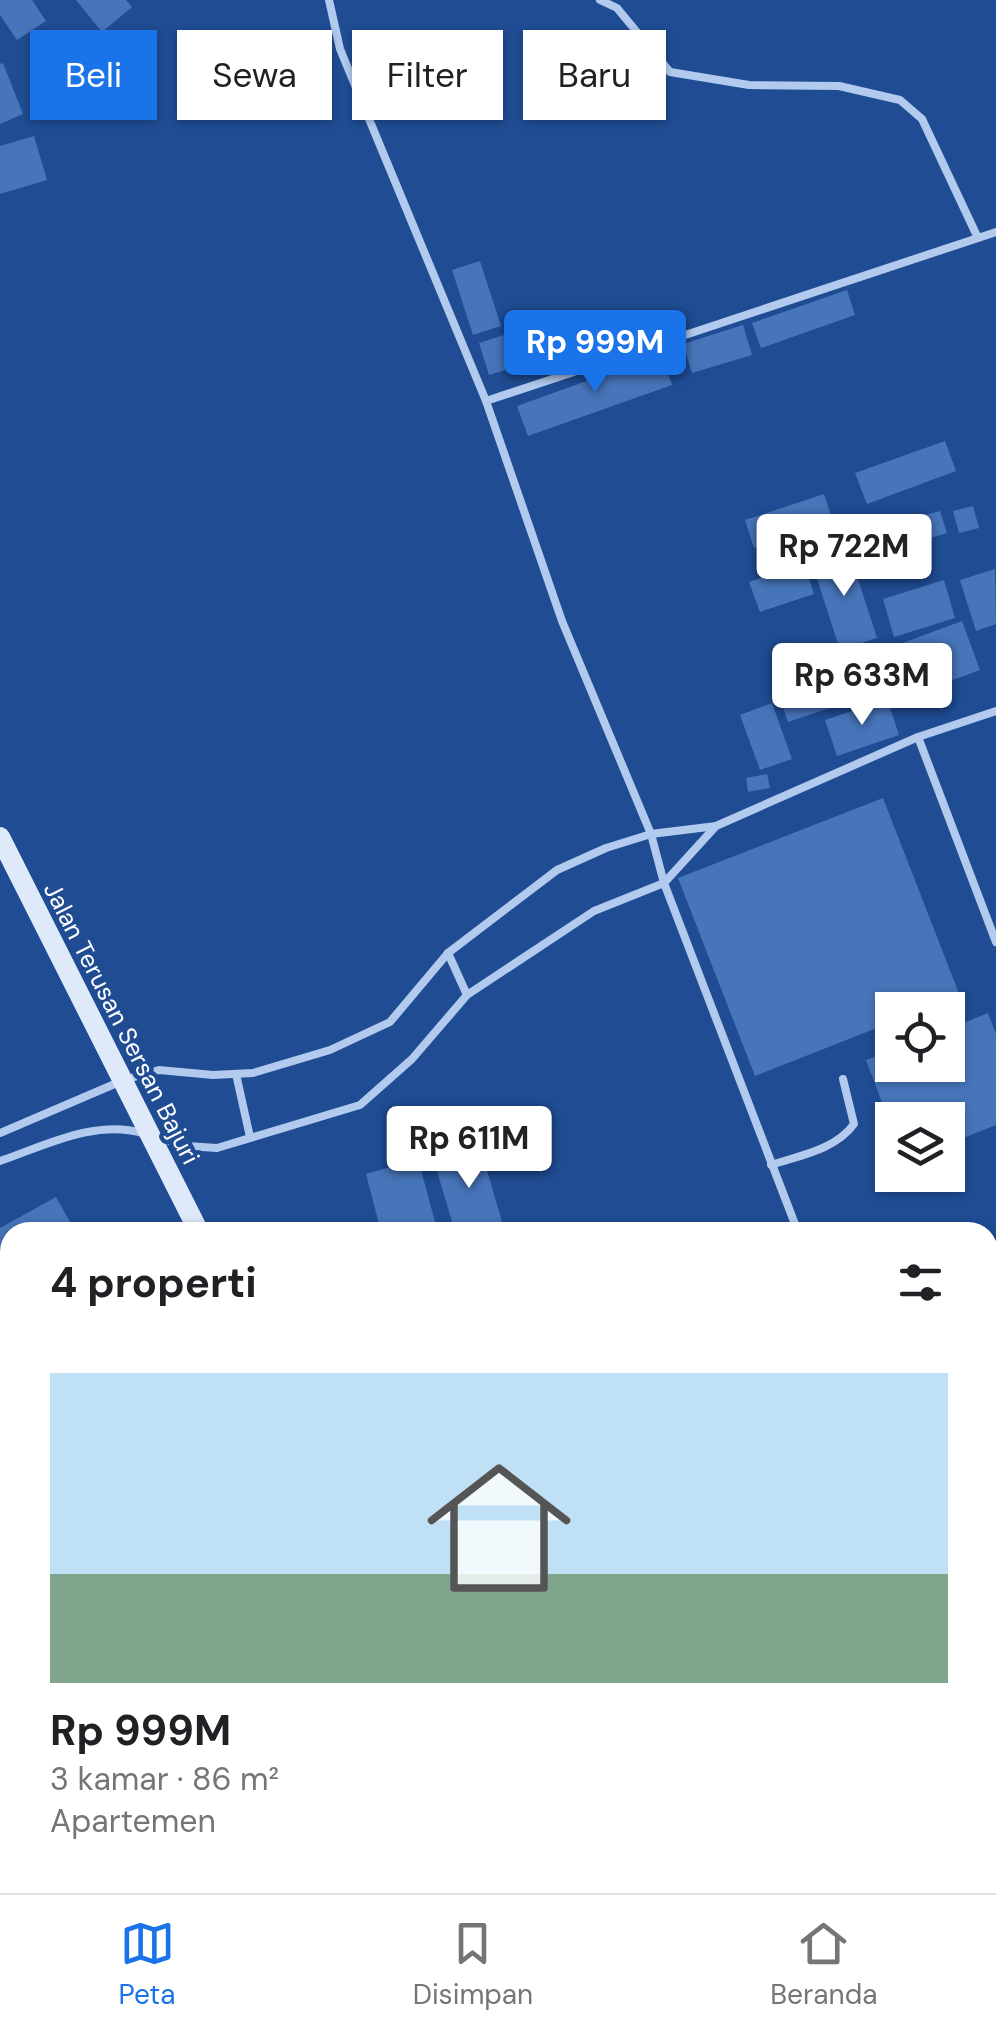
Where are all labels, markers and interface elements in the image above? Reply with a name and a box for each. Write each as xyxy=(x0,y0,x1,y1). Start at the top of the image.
chip: Beli xyxy=(30,30,157,120)
chip: Sewa xyxy=(177,30,332,120)
chip: Filter xyxy=(352,30,503,120)
chip: Baru xyxy=(523,30,666,120)
pin: Rp 999M xyxy=(503,310,687,395)
text: Rp 999M xyxy=(526,321,664,363)
pin: Rp 722M xyxy=(752,514,936,599)
text: Rp 722M xyxy=(779,525,909,567)
pin: Rp 633M xyxy=(770,643,954,728)
text: Rp 633M xyxy=(794,654,930,696)
street label: Jalan Terusan Sersan Bajuri xyxy=(36,877,207,1170)
map controls xyxy=(875,992,965,1192)
button: locate xyxy=(875,992,965,1082)
button: layers xyxy=(875,1102,965,1192)
pin: Rp 611M xyxy=(377,1106,561,1191)
text: Rp 611M xyxy=(409,1117,529,1159)
text: 4 properti xyxy=(50,1255,257,1310)
icon: filters xyxy=(893,1255,948,1310)
icon: home xyxy=(409,1438,589,1618)
text: Rp 999M xyxy=(50,1703,231,1758)
text: 3 kamar · 86 m² xyxy=(50,1758,279,1800)
text: Apartemen xyxy=(50,1800,216,1842)
tab: Peta xyxy=(119,1916,176,2013)
tab: Disimpan xyxy=(413,1916,533,2013)
tab: Beranda xyxy=(770,1916,877,2013)

